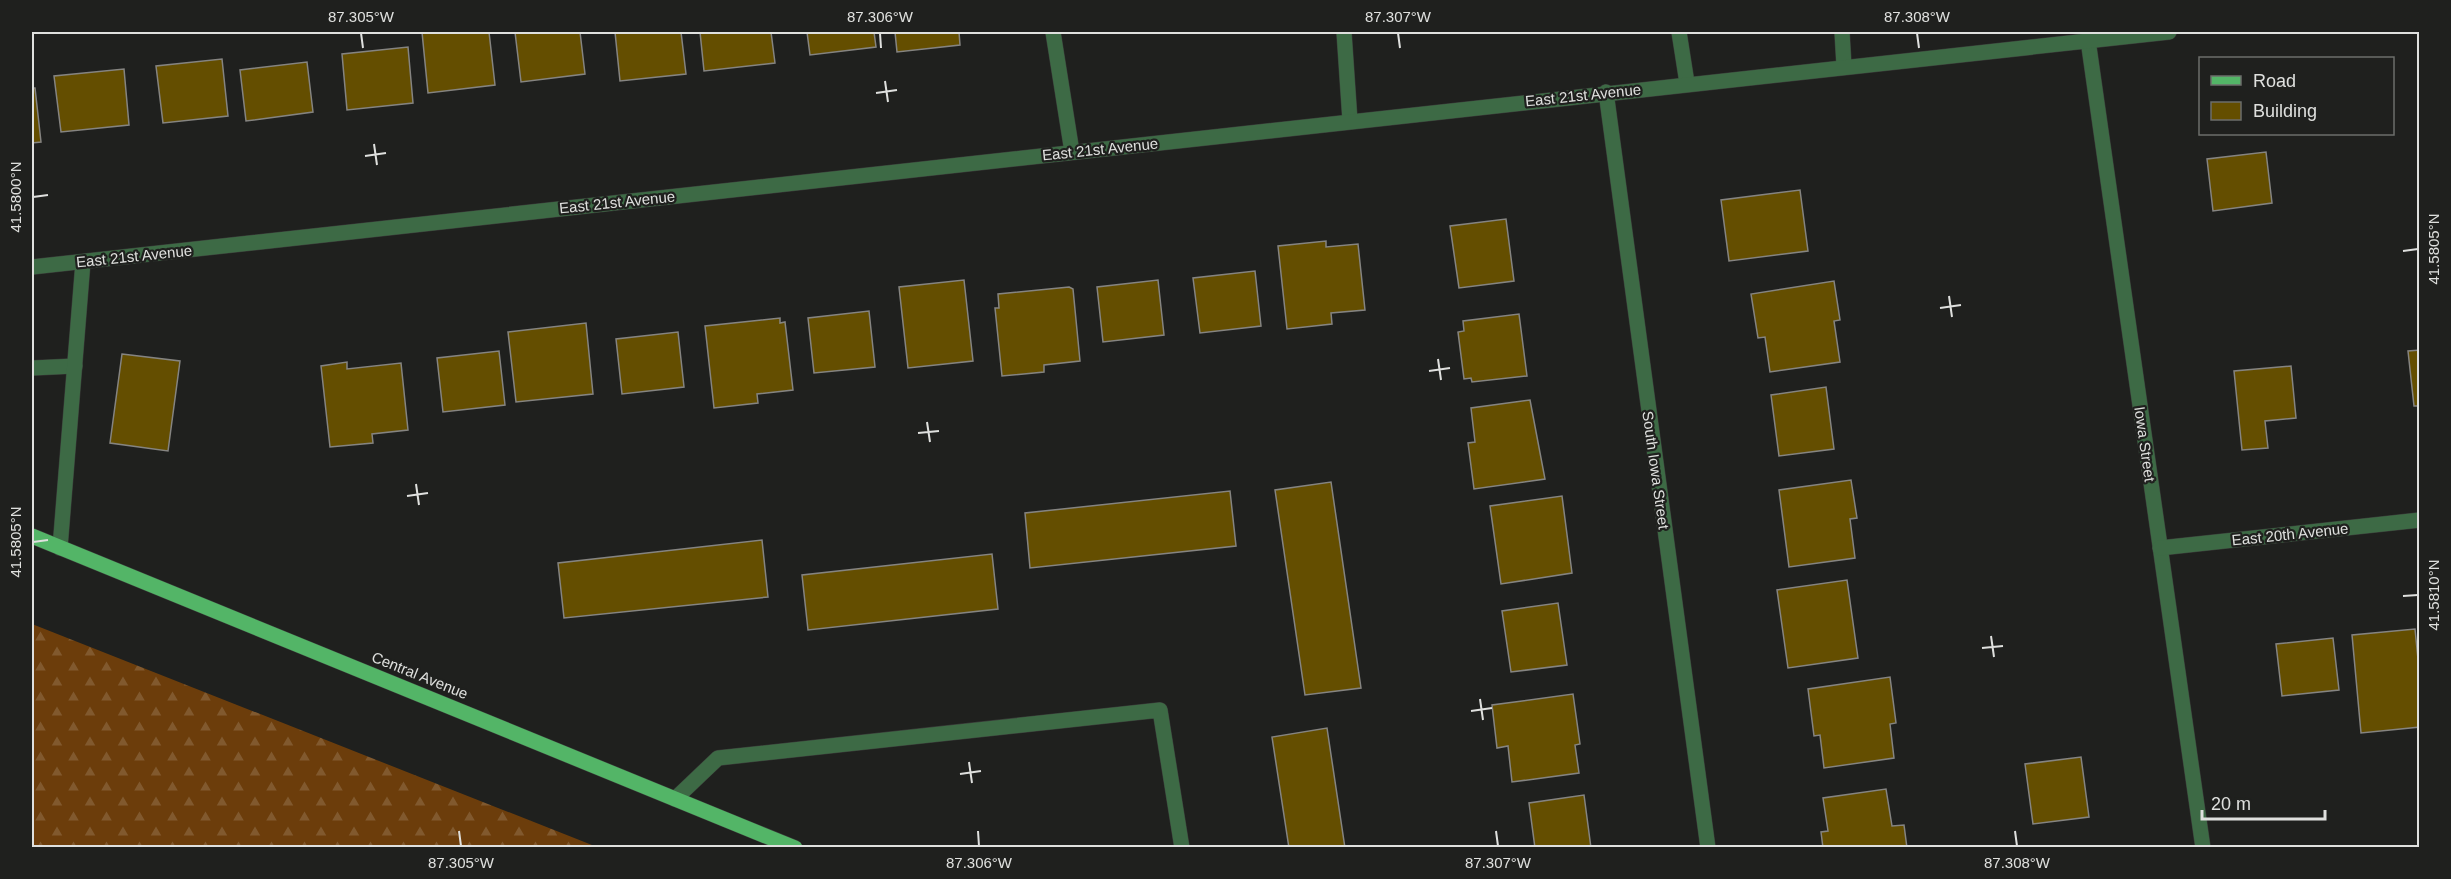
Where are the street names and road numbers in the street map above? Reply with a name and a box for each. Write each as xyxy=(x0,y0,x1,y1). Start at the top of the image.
street label: East 21st Avenue xyxy=(1524,80,1642,110)
street label: East 21st Avenue xyxy=(1041,134,1159,164)
street label: East 21st Avenue xyxy=(558,187,676,217)
street label: East 21st Avenue xyxy=(75,241,193,271)
street label: Iowa Street xyxy=(2131,405,2159,484)
street label: South Iowa Street xyxy=(1639,410,1673,531)
street label: East 20th Avenue xyxy=(2231,519,2349,549)
street label: Central Avenue xyxy=(369,648,471,702)

